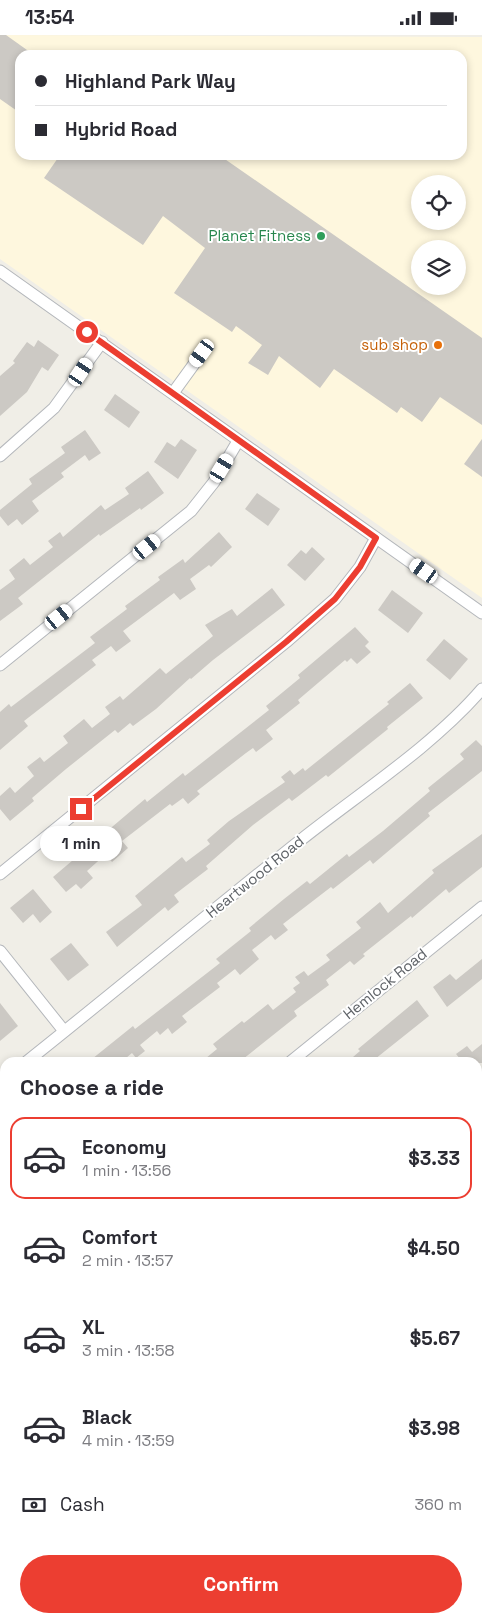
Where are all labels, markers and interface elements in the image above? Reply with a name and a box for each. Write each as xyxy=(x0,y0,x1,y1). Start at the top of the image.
text: 13:54 xyxy=(25,5,74,30)
text: Highland Park Way xyxy=(65,69,236,94)
text: Hybrid Road xyxy=(65,117,177,142)
map controls xyxy=(411,175,466,295)
button: locate xyxy=(411,175,466,230)
place label: Planet Fitness xyxy=(209,226,311,245)
marker: Planet Fitness xyxy=(315,230,327,242)
button: layers xyxy=(411,240,466,295)
route start xyxy=(76,321,98,343)
place label: sub shop xyxy=(361,335,428,354)
car xyxy=(187,336,216,370)
marker: sub shop xyxy=(432,339,444,351)
car xyxy=(66,355,95,389)
car xyxy=(207,451,236,485)
car xyxy=(130,532,163,562)
car xyxy=(407,556,440,586)
car xyxy=(42,602,75,632)
route end xyxy=(70,798,92,820)
callout: 1 min xyxy=(40,827,122,861)
street label: Heartwood Road xyxy=(202,831,308,922)
text: 1 min xyxy=(61,833,101,854)
street label: Hemlock Road xyxy=(339,944,430,1023)
text: Choose a ride xyxy=(20,1073,164,1101)
text: Economy xyxy=(82,1135,166,1160)
icon: car xyxy=(22,1136,67,1181)
text: $3.33 xyxy=(408,1146,460,1171)
text: 1 min · 13:56 xyxy=(82,1160,171,1181)
text: Comfort xyxy=(82,1225,158,1250)
icon: car xyxy=(22,1226,67,1271)
text: $4.50 xyxy=(407,1236,460,1261)
text: 2 min · 13:57 xyxy=(82,1250,173,1271)
text: XL xyxy=(82,1315,105,1340)
icon: car xyxy=(22,1316,67,1361)
text: $5.67 xyxy=(410,1326,460,1351)
text: 3 min · 13:58 xyxy=(82,1340,174,1361)
text: Black xyxy=(82,1405,132,1430)
icon: car xyxy=(22,1406,67,1451)
text: $3.98 xyxy=(408,1416,460,1441)
text: 4 min · 13:59 xyxy=(82,1430,175,1451)
icon: cash xyxy=(20,1491,48,1519)
text: Cash xyxy=(60,1492,105,1517)
text: 360 m xyxy=(414,1494,462,1515)
button: Confirm xyxy=(20,1555,462,1613)

